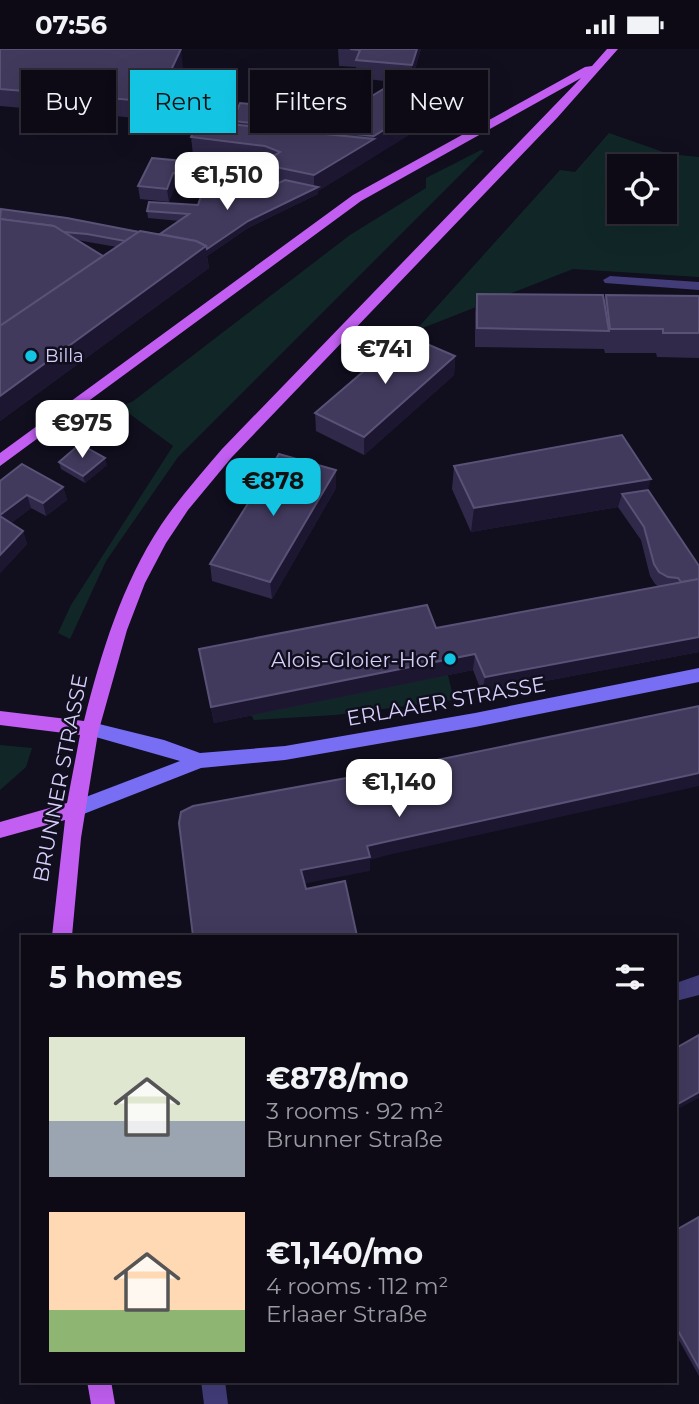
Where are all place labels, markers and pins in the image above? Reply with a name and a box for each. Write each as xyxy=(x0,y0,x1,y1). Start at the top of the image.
pin: €1,510 xyxy=(170,153,284,212)
pin: €741 xyxy=(344,327,426,386)
place label: Billa xyxy=(45,345,84,367)
marker: Billa xyxy=(23,348,39,364)
pin: €975 xyxy=(41,401,123,460)
pin: €878 xyxy=(232,459,314,518)
place label: Alois-Gloier-Hof xyxy=(271,647,437,672)
marker: Alois-Gloier-Hof xyxy=(442,651,458,667)
pin: €1,140 xyxy=(342,759,456,819)

